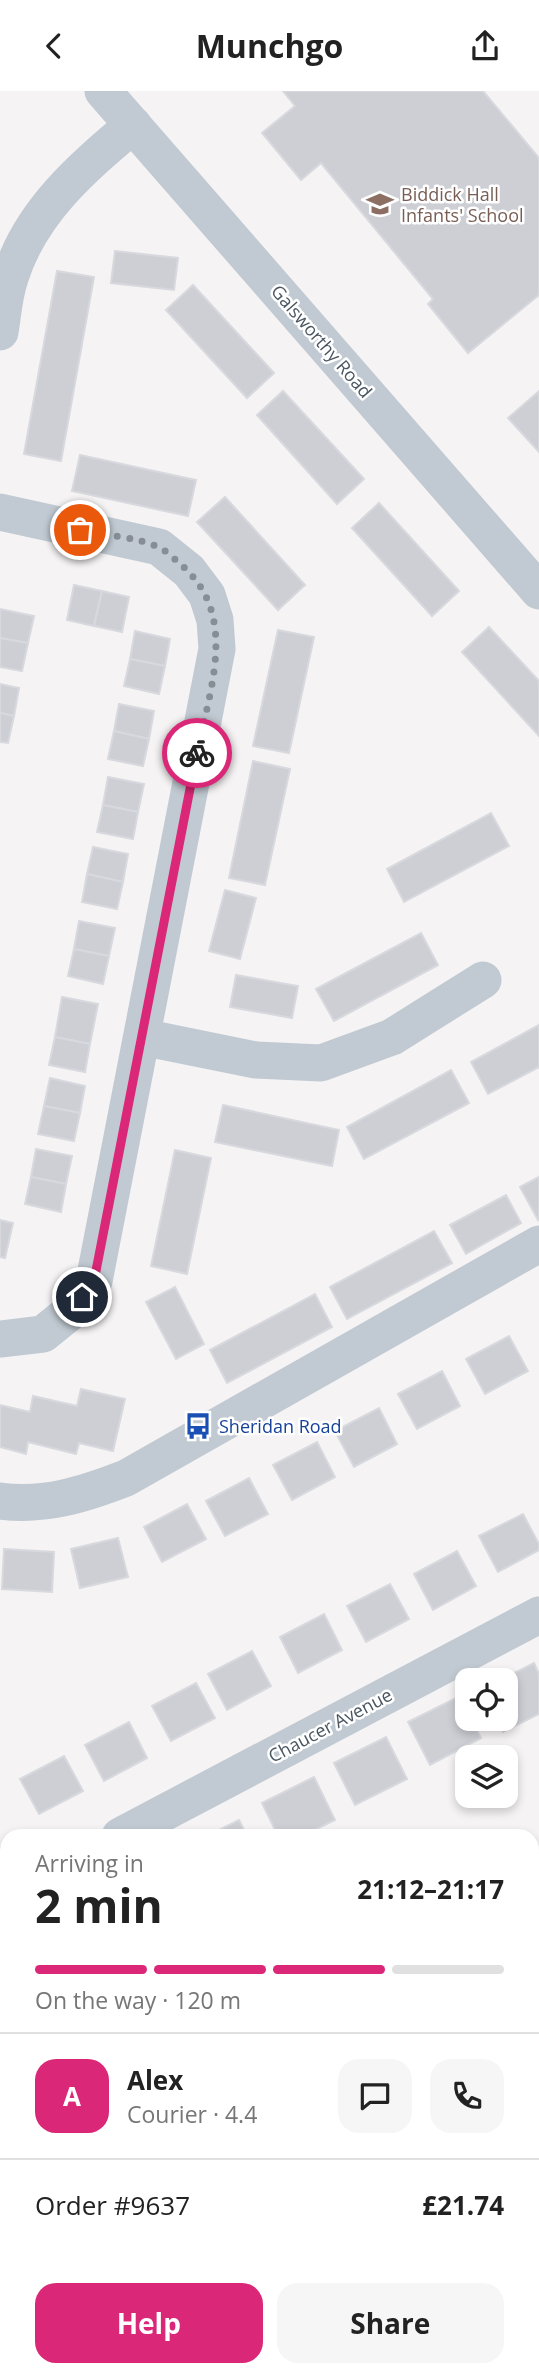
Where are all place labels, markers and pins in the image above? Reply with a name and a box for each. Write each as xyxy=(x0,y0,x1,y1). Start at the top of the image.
place label: Biddick Hall Infants' School xyxy=(401,182,524,227)
school or university icon: Biddick Hall Infants' School xyxy=(365,189,395,219)
pin xyxy=(50,500,110,560)
pin xyxy=(52,1267,112,1327)
bus stop icon: Sheridan Road xyxy=(183,1411,213,1441)
place label: Sheridan Road xyxy=(219,1414,342,1438)

